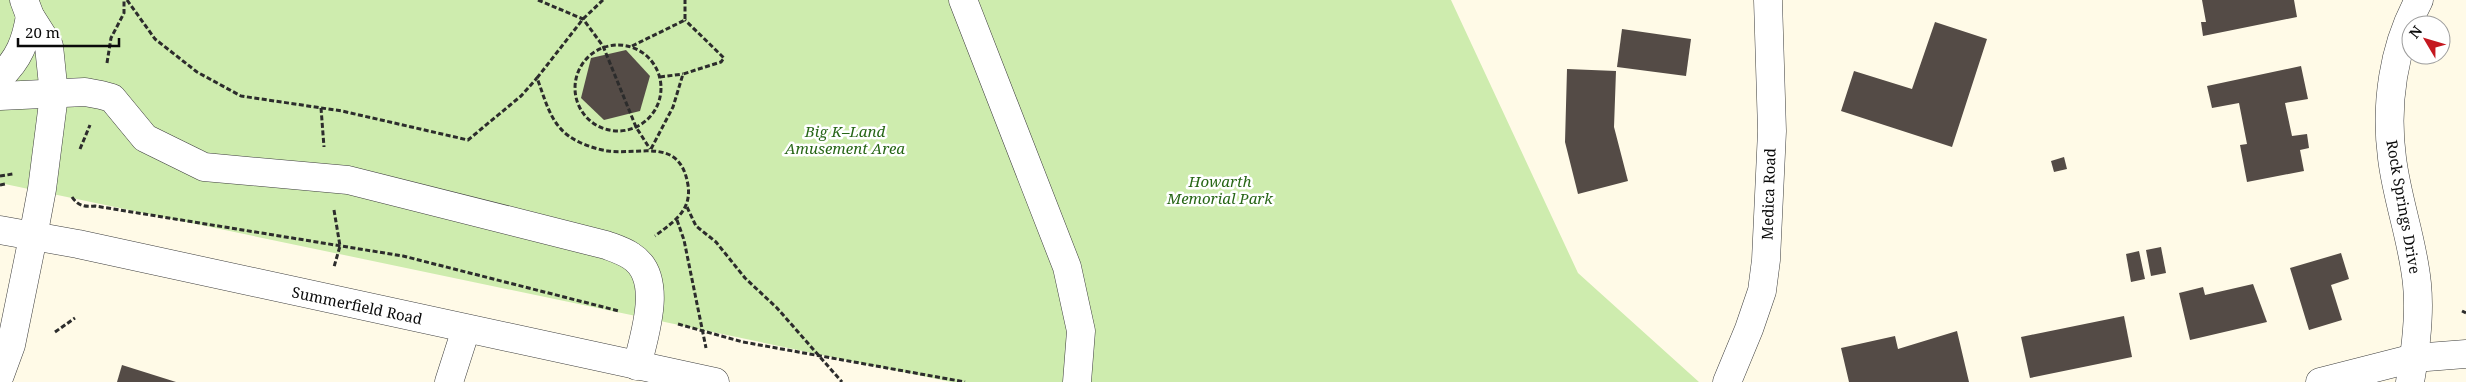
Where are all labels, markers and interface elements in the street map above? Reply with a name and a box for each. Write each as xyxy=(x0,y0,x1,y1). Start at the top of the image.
scale bar xyxy=(18,15,119,47)
north arrow xyxy=(2401,15,2451,65)
text: N xyxy=(2404,21,2426,42)
text: 20 m xyxy=(25,22,60,42)
park label: Big K–Land Amusement Area xyxy=(784,121,905,158)
street label: Rock Springs Drive xyxy=(2382,138,2426,275)
street label: Medica Road xyxy=(1756,148,1780,240)
park label: Howarth Memorial Park xyxy=(1166,171,1273,208)
street label: Summerfield Road xyxy=(290,281,424,329)

